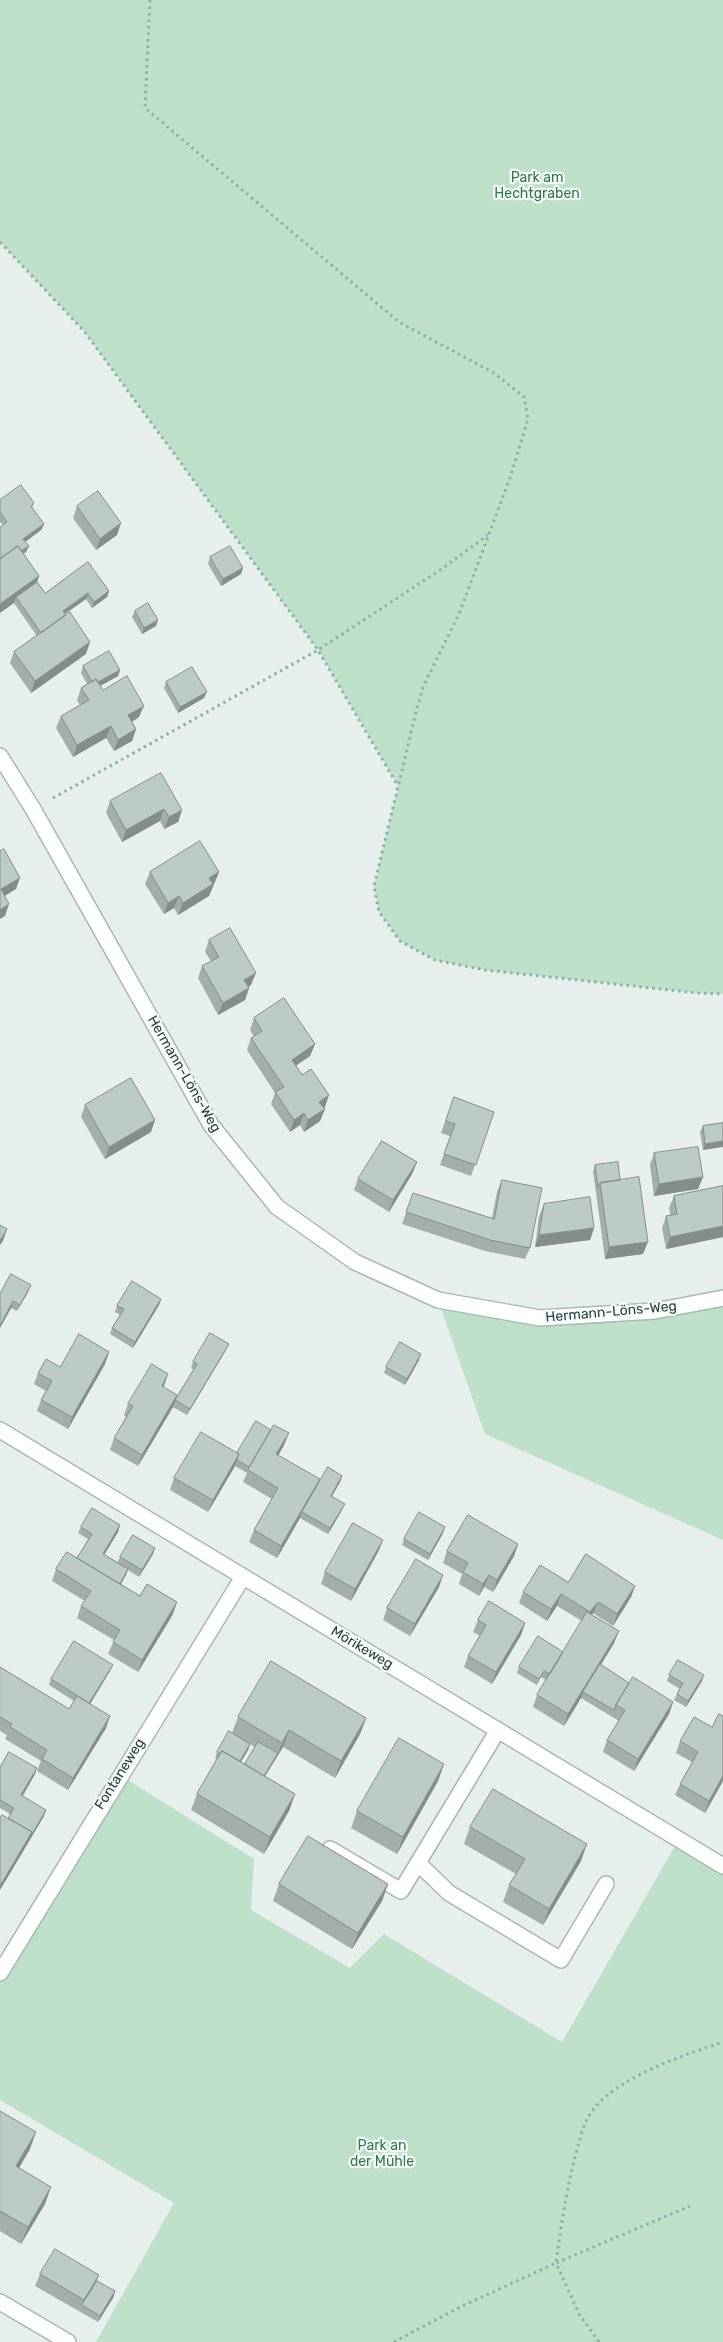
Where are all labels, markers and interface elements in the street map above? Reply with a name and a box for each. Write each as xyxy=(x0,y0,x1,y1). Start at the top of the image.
park label: Park am Hechtgraben xyxy=(494,170,580,202)
street label: Hermann-Löns-Weg xyxy=(144,1013,224,1135)
street label: Hermann-Löns-Weg xyxy=(545,1298,677,1326)
street label: Mörikeweg xyxy=(328,1623,396,1673)
street label: Fontaneweg xyxy=(91,1735,149,1813)
park label: Park an der Mühle xyxy=(350,2138,414,2170)

